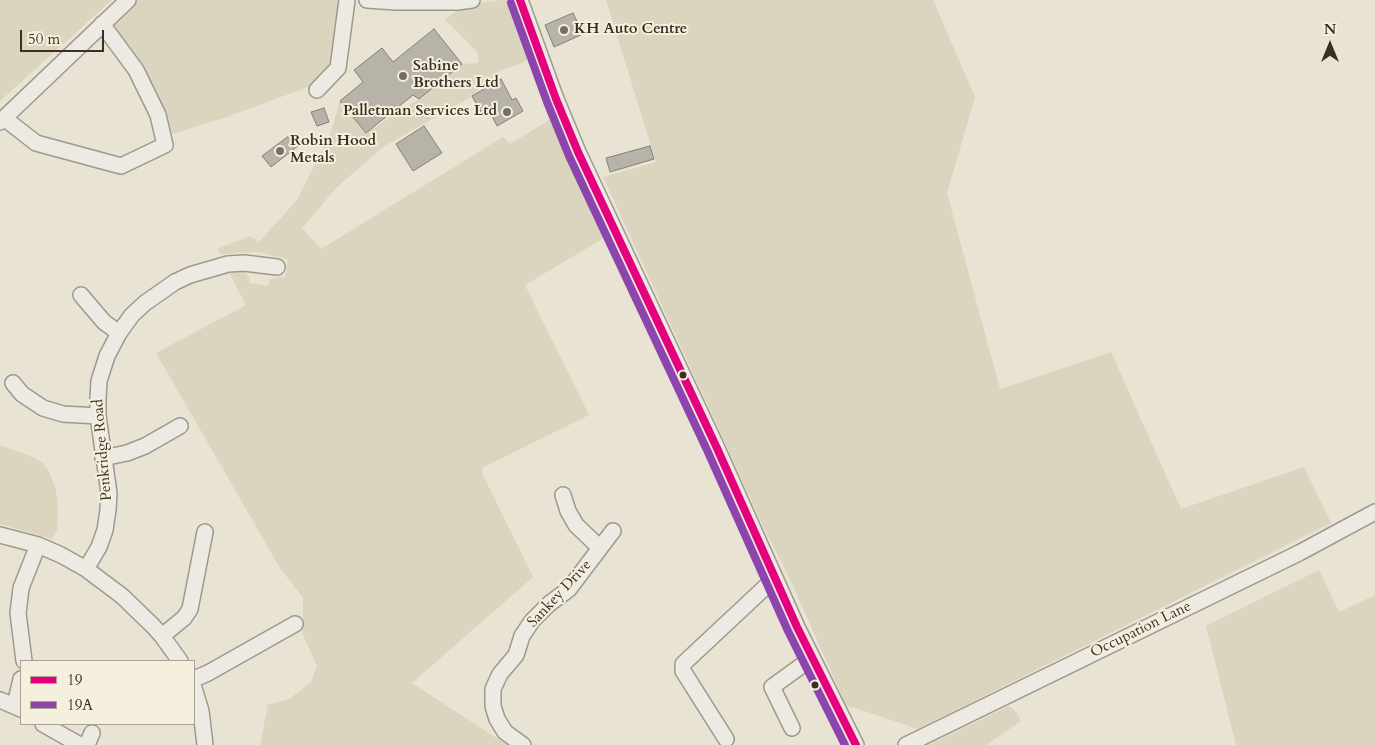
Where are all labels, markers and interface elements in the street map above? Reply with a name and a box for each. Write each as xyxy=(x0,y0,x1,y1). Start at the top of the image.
scale bar xyxy=(22,20,106,52)
north arrow xyxy=(1305,20,1355,70)
text: N xyxy=(1324,20,1336,39)
place label: KH Auto Centre xyxy=(574,21,687,39)
marker: KH Auto Centre xyxy=(558,24,570,36)
text: 50 m xyxy=(28,29,60,49)
place label: Sabine Brothers Ltd xyxy=(413,58,499,93)
marker: Sabine Brothers Ltd xyxy=(397,70,409,82)
place label: Palletman Services Ltd xyxy=(343,103,497,121)
marker: Palletman Services Ltd xyxy=(501,106,513,118)
place label: Robin Hood Metals xyxy=(290,133,376,168)
marker: Robin Hood Metals xyxy=(274,145,286,157)
unlabelled marker xyxy=(678,370,688,380)
street label: Penkridge Road xyxy=(90,398,116,502)
street label: Sankey Drive xyxy=(524,557,596,631)
street label: Occupation Lane xyxy=(1088,598,1194,662)
legend xyxy=(20,660,195,725)
text: 19 xyxy=(67,670,82,690)
unlabelled marker xyxy=(810,680,820,690)
text: 19A xyxy=(67,695,93,715)

